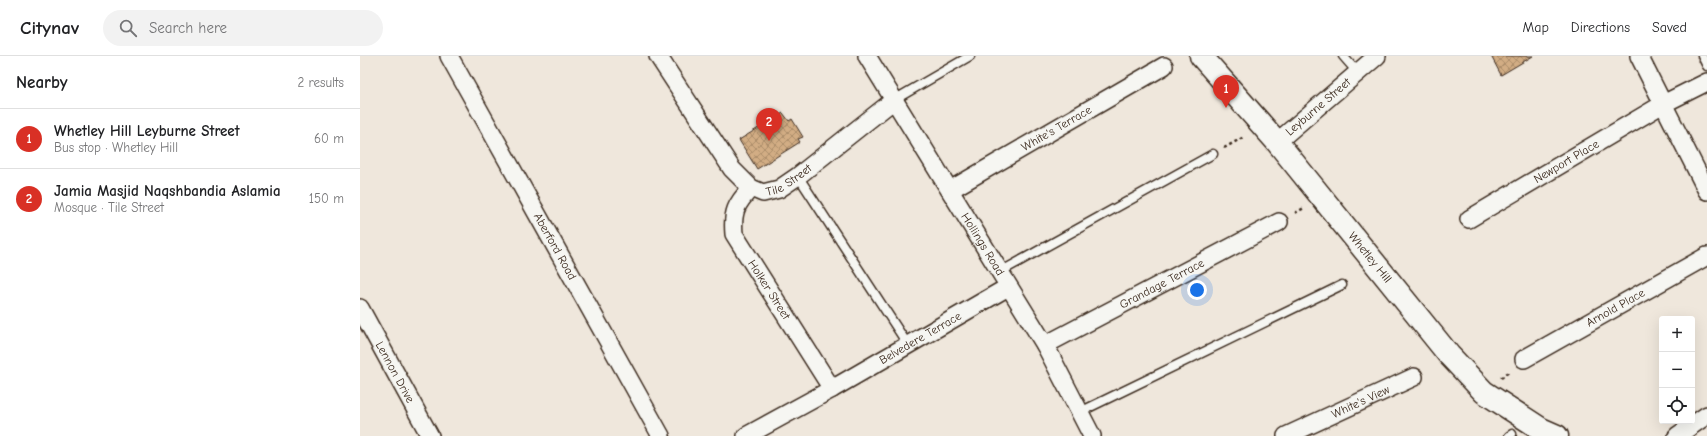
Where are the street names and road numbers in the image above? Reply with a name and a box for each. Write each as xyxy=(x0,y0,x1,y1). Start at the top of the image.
street label: Leyburne Street xyxy=(1283,75,1354,139)
street label: White's Terrace xyxy=(1019,103,1094,154)
street label: Newport Place xyxy=(1531,137,1601,186)
street label: Tile Street xyxy=(764,161,815,199)
street label: Aberford Road xyxy=(531,210,579,282)
street label: Hollings Road xyxy=(958,210,1007,278)
street label: Whetley Hill xyxy=(1346,229,1395,285)
street label: Grandage Terrace xyxy=(1117,256,1207,312)
street label: Holker Street xyxy=(745,257,794,323)
street label: Arnold Place xyxy=(1584,285,1647,330)
street label: Belvedere Terrace xyxy=(877,309,964,367)
street label: Lennon Drive xyxy=(373,339,417,405)
street label: White's View xyxy=(1329,382,1392,421)

